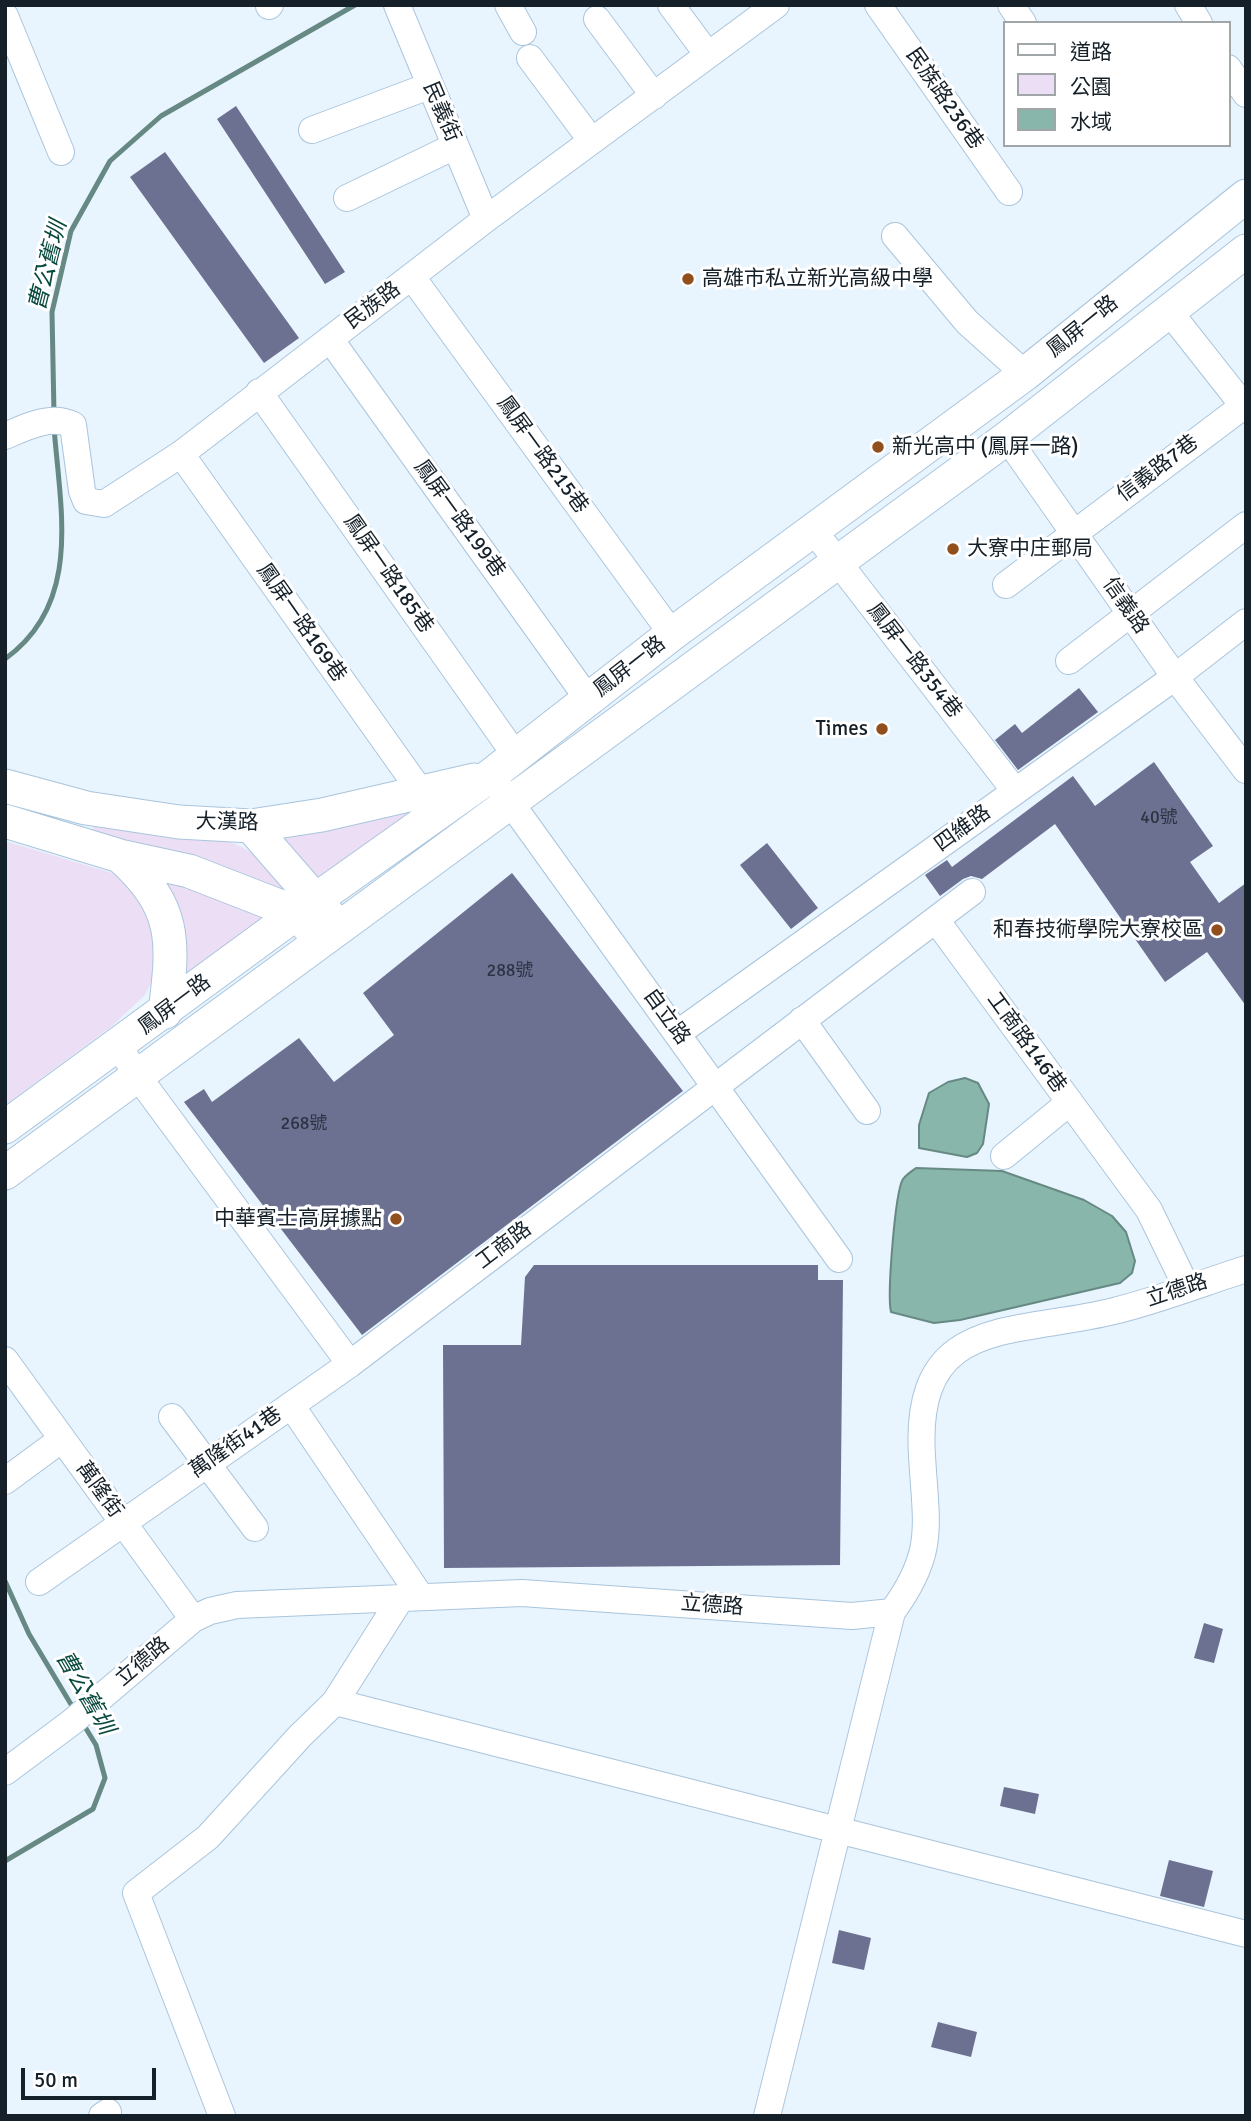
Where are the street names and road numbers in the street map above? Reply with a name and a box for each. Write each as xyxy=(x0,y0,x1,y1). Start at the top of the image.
street label: 民族路236巷 xyxy=(900,43,988,155)
street label: 民義街 xyxy=(417,78,465,146)
street label: 民族路 xyxy=(340,277,406,335)
street label: 鳳屏一路 xyxy=(1042,291,1124,363)
street label: 鳳屏一路215巷 xyxy=(491,391,593,519)
street label: 信義路7巷 xyxy=(1112,430,1204,508)
street label: 鳳屏一路199巷 xyxy=(408,455,510,583)
street label: 鳳屏一路185巷 xyxy=(338,510,438,638)
street label: 鳳屏一路169巷 xyxy=(251,559,351,687)
street label: 信義路 xyxy=(1097,573,1153,639)
street label: 鳳屏一路354巷 xyxy=(861,598,967,724)
street label: 鳳屏一路 xyxy=(589,631,671,703)
street label: 四維路 xyxy=(930,800,996,858)
street label: 大漢路 xyxy=(195,810,259,836)
street label: 鳳屏一路 xyxy=(134,970,216,1040)
street label: 自立路 xyxy=(637,984,695,1050)
street label: 工商路146巷 xyxy=(981,988,1071,1098)
street label: 工商路 xyxy=(471,1217,537,1275)
street label: 立德路 xyxy=(1143,1269,1211,1313)
street label: 萬隆街41巷 xyxy=(185,1402,287,1484)
street label: 萬隆街 xyxy=(70,1457,128,1523)
street label: 立德路 xyxy=(680,1591,744,1621)
street label: 立德路 xyxy=(111,1632,175,1692)

